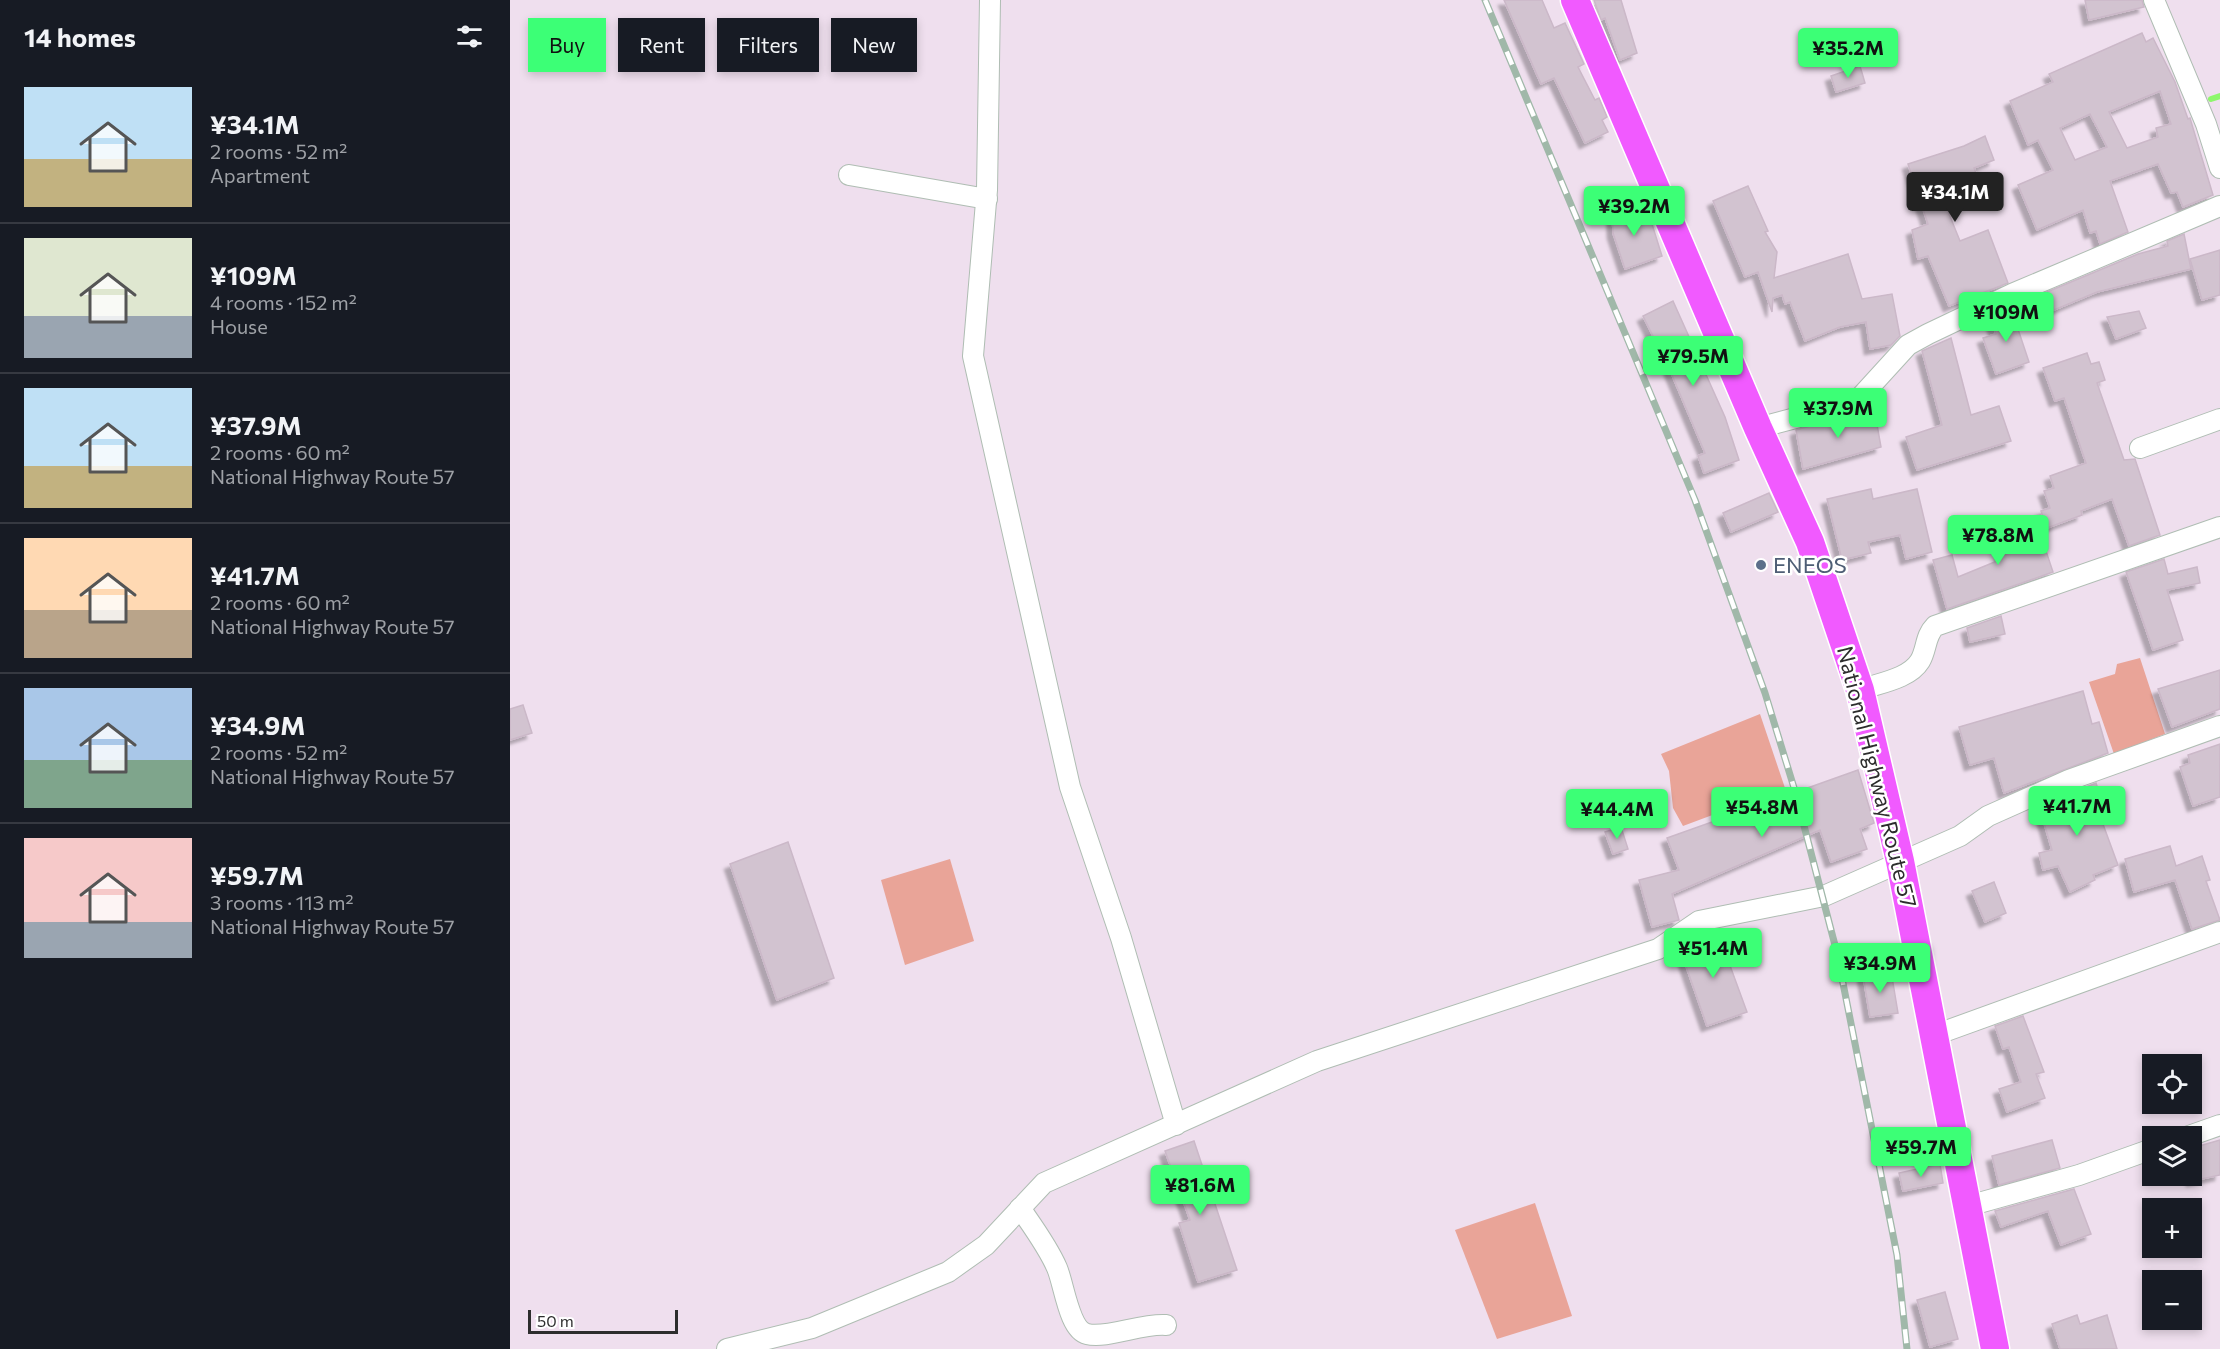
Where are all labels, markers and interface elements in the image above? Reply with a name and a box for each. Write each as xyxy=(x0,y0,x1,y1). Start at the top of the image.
chip: Buy xyxy=(528,18,606,72)
chip: Rent xyxy=(618,18,705,72)
chip: Filters xyxy=(717,18,819,72)
chip: New xyxy=(831,18,917,72)
icon: filters xyxy=(453,20,486,53)
text: 14 homes xyxy=(24,21,136,52)
pin: ¥35.2M xyxy=(1799,28,1897,79)
text: ¥35.2M xyxy=(1812,35,1884,59)
text: ¥34.1M xyxy=(210,108,300,139)
icon: home xyxy=(72,111,144,183)
text: 2 rooms · 52 m² xyxy=(210,139,347,163)
text: Apartment xyxy=(210,163,310,187)
pin: ¥34.1M xyxy=(1906,172,2004,223)
text: ¥34.1M xyxy=(1921,179,1989,203)
pin: ¥39.2M xyxy=(1585,186,1683,237)
text: ¥39.2M xyxy=(1598,193,1670,217)
text: ¥109M xyxy=(210,259,297,290)
icon: home xyxy=(72,262,144,334)
text: 4 rooms · 152 m² xyxy=(210,290,357,314)
pin: ¥109M xyxy=(1964,292,2048,343)
text: ¥109M xyxy=(1973,299,2039,323)
text: House xyxy=(210,314,268,338)
pin: ¥79.5M xyxy=(1644,336,1742,387)
text: ¥79.5M xyxy=(1657,343,1729,367)
pin: ¥37.9M xyxy=(1789,388,1887,439)
text: ¥37.9M xyxy=(1803,395,1873,419)
text: ¥37.9M xyxy=(210,409,302,440)
icon: home xyxy=(72,412,144,484)
text: 2 rooms · 60 m² xyxy=(210,440,350,464)
text: National Highway Route 57 xyxy=(210,464,454,488)
pin: ¥78.8M xyxy=(1949,515,2047,566)
text: ¥78.8M xyxy=(1962,522,2034,546)
place label: ENEOS xyxy=(1773,551,1847,578)
marker: ENEOS xyxy=(1754,558,1768,572)
text: ¥41.7M xyxy=(210,559,300,590)
icon: home xyxy=(72,562,144,634)
text: 2 rooms · 60 m² xyxy=(210,590,350,614)
text: National Highway Route 57 xyxy=(210,614,454,638)
street label: National Highway Route 57 xyxy=(1832,643,1923,911)
text: ¥34.9M xyxy=(210,709,305,740)
icon: home xyxy=(72,712,144,784)
text: 2 rooms · 52 m² xyxy=(210,740,347,764)
text: National Highway Route 57 xyxy=(210,764,454,788)
pin: ¥41.7M xyxy=(2028,786,2126,837)
pin: ¥54.8M xyxy=(1713,787,1811,838)
pin: ¥44.4M xyxy=(1568,789,1666,840)
text: ¥41.7M xyxy=(2042,793,2112,817)
text: ¥54.8M xyxy=(1725,794,1799,818)
text: ¥44.4M xyxy=(1580,796,1654,820)
text: ¥59.7M xyxy=(210,859,304,890)
icon: home xyxy=(72,862,144,934)
text: 3 rooms · 113 m² xyxy=(210,890,354,914)
text: National Highway Route 57 xyxy=(210,914,454,938)
pin: ¥51.4M xyxy=(1664,928,1762,979)
text: ¥51.4M xyxy=(1678,935,1748,959)
pin: ¥34.9M xyxy=(1831,943,1929,994)
text: ¥34.9M xyxy=(1843,950,1917,974)
map controls xyxy=(2142,1054,2202,1330)
button: locate xyxy=(2142,1054,2202,1114)
button: layers xyxy=(2142,1126,2202,1186)
pin: ¥59.7M xyxy=(1872,1127,1970,1178)
text: ¥59.7M xyxy=(1885,1134,1957,1158)
pin: ¥81.6M xyxy=(1151,1165,1249,1216)
text: ¥81.6M xyxy=(1165,1172,1235,1196)
button: + xyxy=(2142,1198,2202,1258)
button: − xyxy=(2142,1270,2202,1330)
scale bar xyxy=(528,1307,678,1334)
text: 50 m xyxy=(537,1311,574,1330)

